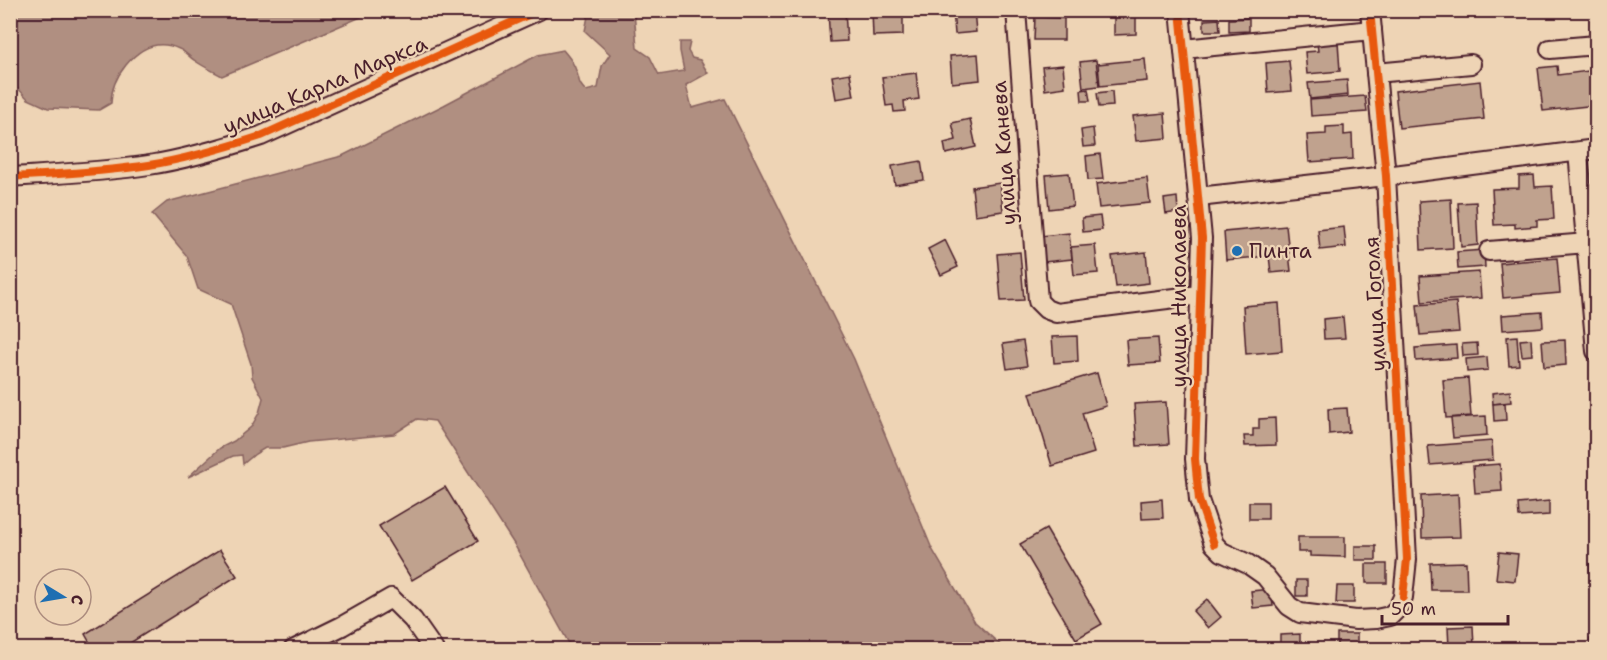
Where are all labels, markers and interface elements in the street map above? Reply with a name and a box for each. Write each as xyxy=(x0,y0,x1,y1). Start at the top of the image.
street label: улица Карла Маркса xyxy=(218,29,432,141)
street label: улица Канева xyxy=(985,80,1023,226)
street label: улица Николаева xyxy=(1165,204,1193,388)
street label: улица Гоголя xyxy=(1357,236,1393,372)
place label: Пинта xyxy=(1249,237,1312,265)
marker: Пинта xyxy=(1230,244,1244,258)
north arrow xyxy=(33,567,93,627)
scale bar xyxy=(1382,588,1508,626)
text: С xyxy=(66,593,88,607)
text: 50 m xyxy=(1391,597,1436,621)

